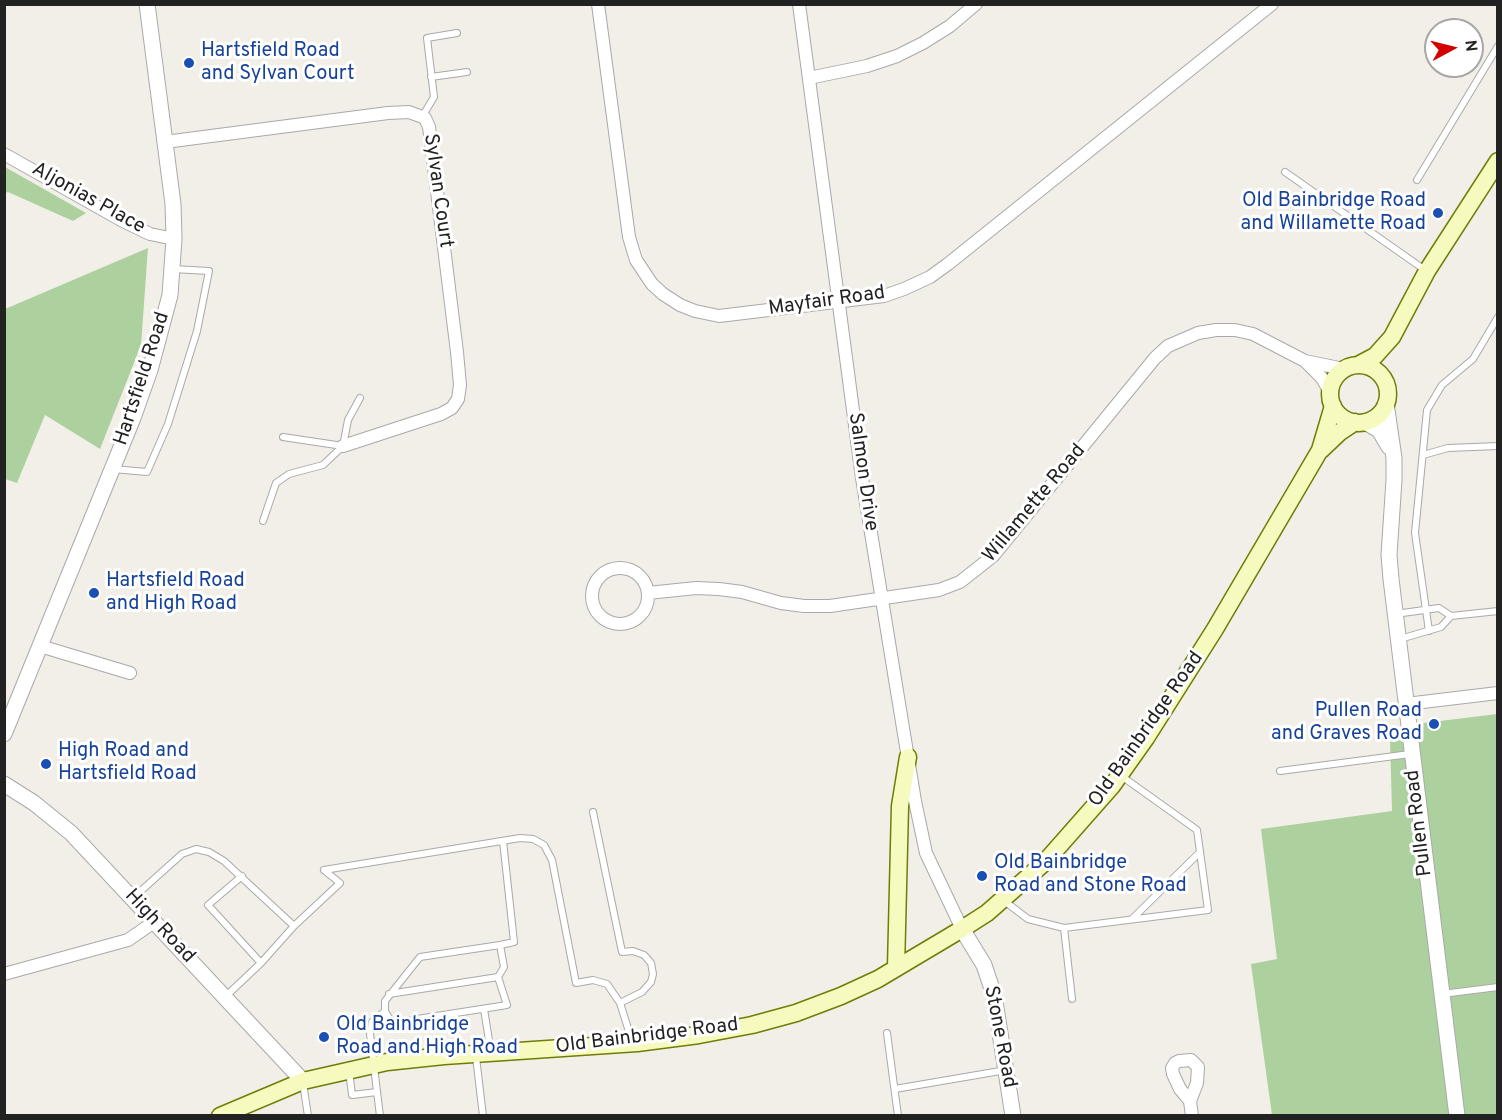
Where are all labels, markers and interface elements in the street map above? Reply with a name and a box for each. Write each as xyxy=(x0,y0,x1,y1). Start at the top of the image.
north arrow xyxy=(1424,18,1484,78)
text: N xyxy=(1459,39,1481,53)
place label: Hartsfield Road and Sylvan Court xyxy=(201,40,354,87)
marker: Hartsfield Road and Sylvan Court xyxy=(182,56,196,70)
street label: Sylvan Court xyxy=(417,132,457,250)
street label: Aljonias Place xyxy=(27,158,149,240)
place label: Old Bainbridge Road and Willamette Road xyxy=(1240,190,1426,237)
marker: Old Bainbridge Road and Willamette Road xyxy=(1431,206,1445,220)
street label: Mayfair Road xyxy=(767,282,887,322)
street label: Hartsfield Road xyxy=(110,309,176,449)
street label: Salmon Drive xyxy=(842,411,882,533)
street label: Willamette Road xyxy=(978,440,1092,568)
place label: Hartsfield Road and High Road xyxy=(106,570,245,617)
marker: Hartsfield Road and High Road xyxy=(87,586,101,600)
street label: Old Bainbridge Road xyxy=(1084,648,1210,812)
place label: Pullen Road and Graves Road xyxy=(1271,700,1422,747)
marker: Pullen Road and Graves Road xyxy=(1427,717,1441,731)
place label: High Road and Hartsfield Road xyxy=(58,740,197,787)
marker: High Road and Hartsfield Road xyxy=(39,757,53,771)
street label: Pullen Road xyxy=(1402,768,1438,878)
place label: Old Bainbridge Road and Stone Road xyxy=(994,852,1187,899)
marker: Old Bainbridge Road and Stone Road xyxy=(975,869,989,883)
street label: High Road xyxy=(119,885,199,969)
street label: Stone Road xyxy=(977,984,1021,1090)
place label: Old Bainbridge Road and High Road xyxy=(336,1014,518,1061)
street label: Old Bainbridge Road xyxy=(554,1014,740,1060)
marker: Old Bainbridge Road and High Road xyxy=(317,1030,331,1044)

